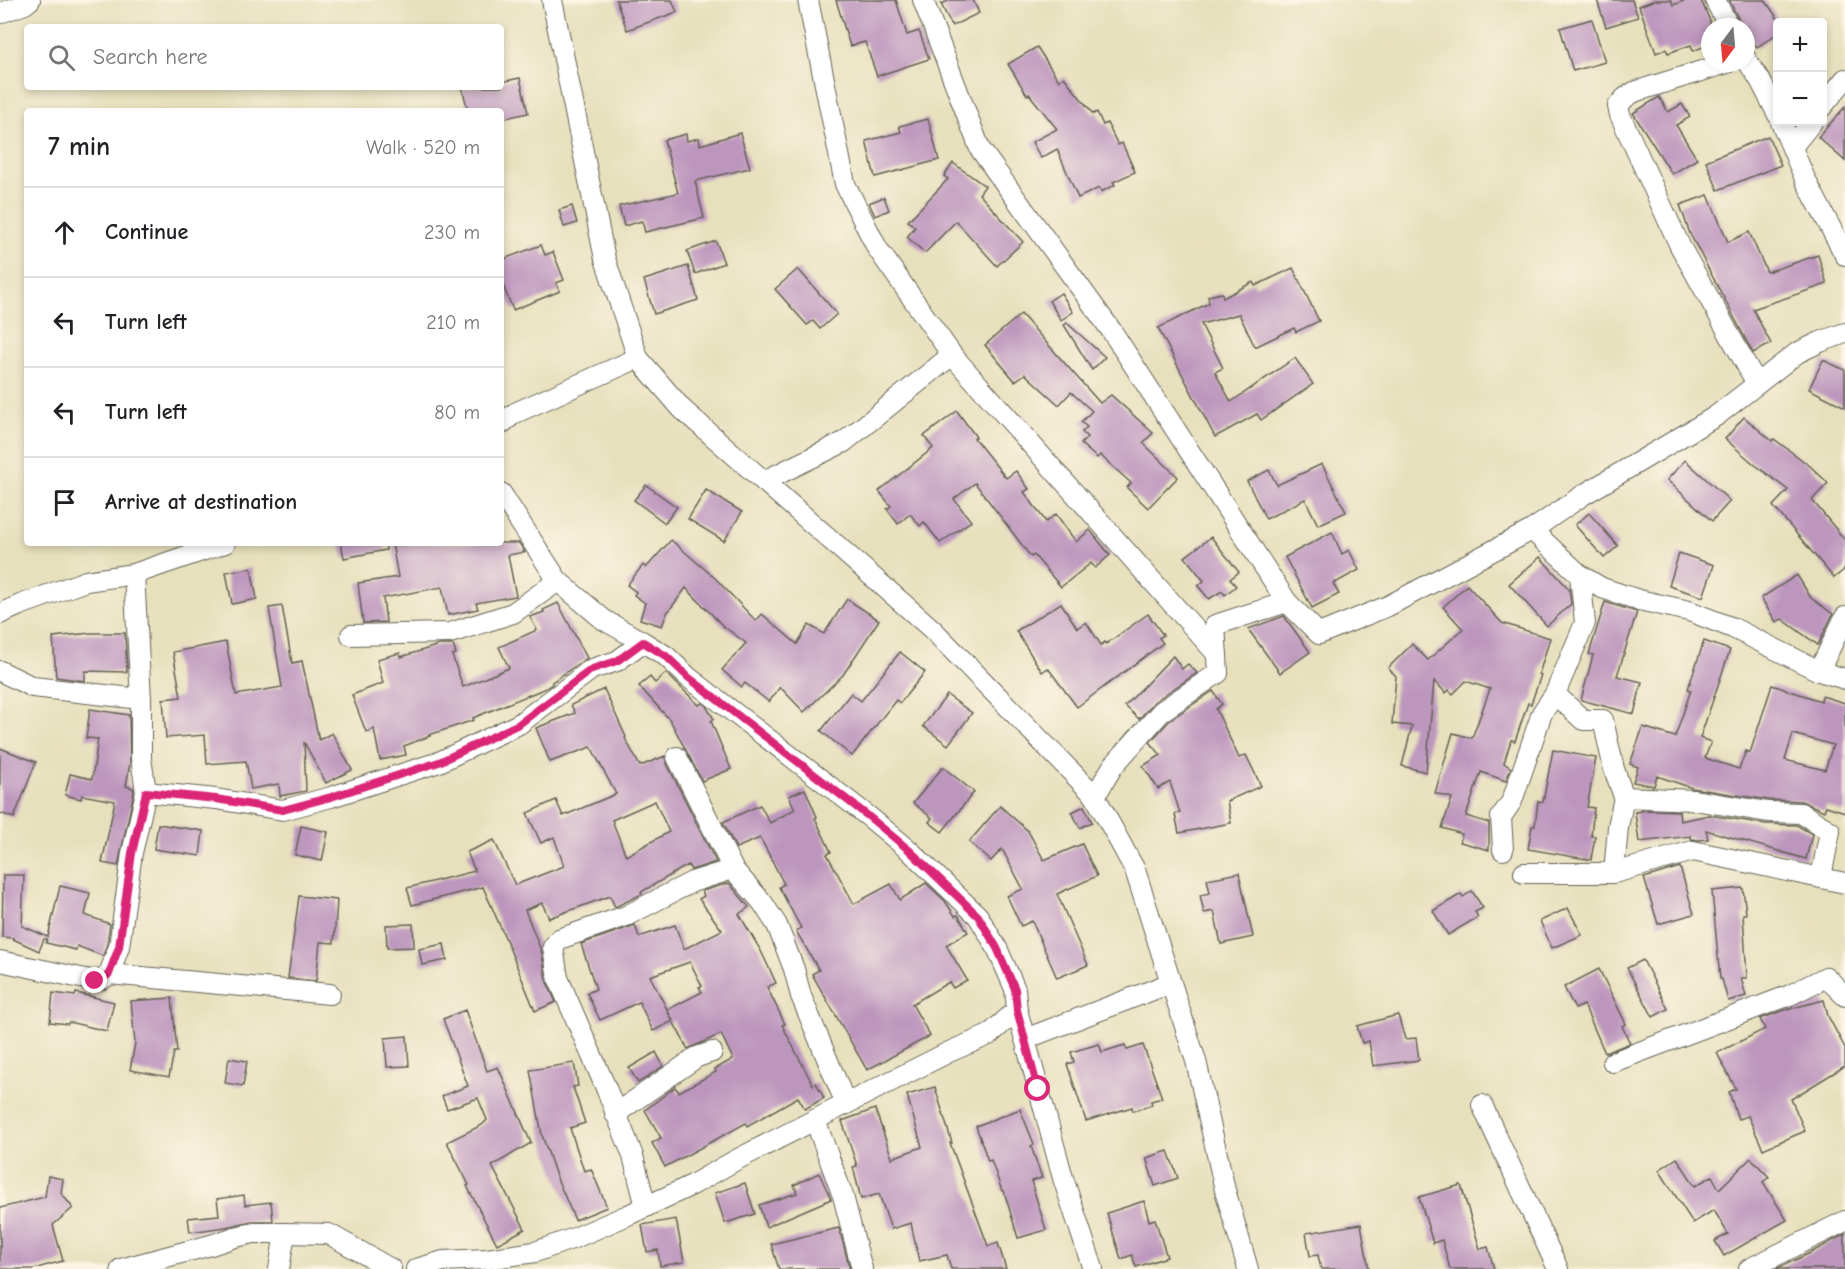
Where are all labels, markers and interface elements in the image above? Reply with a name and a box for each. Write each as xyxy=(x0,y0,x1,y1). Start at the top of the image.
north arrow xyxy=(1701,18,1755,72)
map controls xyxy=(1773,18,1827,126)
button: + xyxy=(1773,18,1827,72)
search box xyxy=(24,24,504,90)
icon: search xyxy=(45,41,78,74)
text: Search here xyxy=(93,44,208,70)
button: − xyxy=(1773,72,1827,126)
text: 7 min xyxy=(48,132,110,162)
text: Walk · 520 m xyxy=(366,136,480,159)
icon: ahead xyxy=(48,216,81,249)
text: Continue xyxy=(105,219,188,245)
text: 230 m xyxy=(424,221,480,244)
icon: left xyxy=(48,306,81,339)
text: Turn left xyxy=(105,309,187,335)
text: 210 m xyxy=(426,311,480,334)
icon: left xyxy=(48,396,81,429)
text: Turn left xyxy=(105,399,187,425)
text: 80 m xyxy=(434,401,480,424)
icon: arrive xyxy=(48,486,81,519)
text: Arrive at destination xyxy=(105,489,297,515)
route end xyxy=(81,967,107,993)
route start xyxy=(1024,1075,1050,1101)

